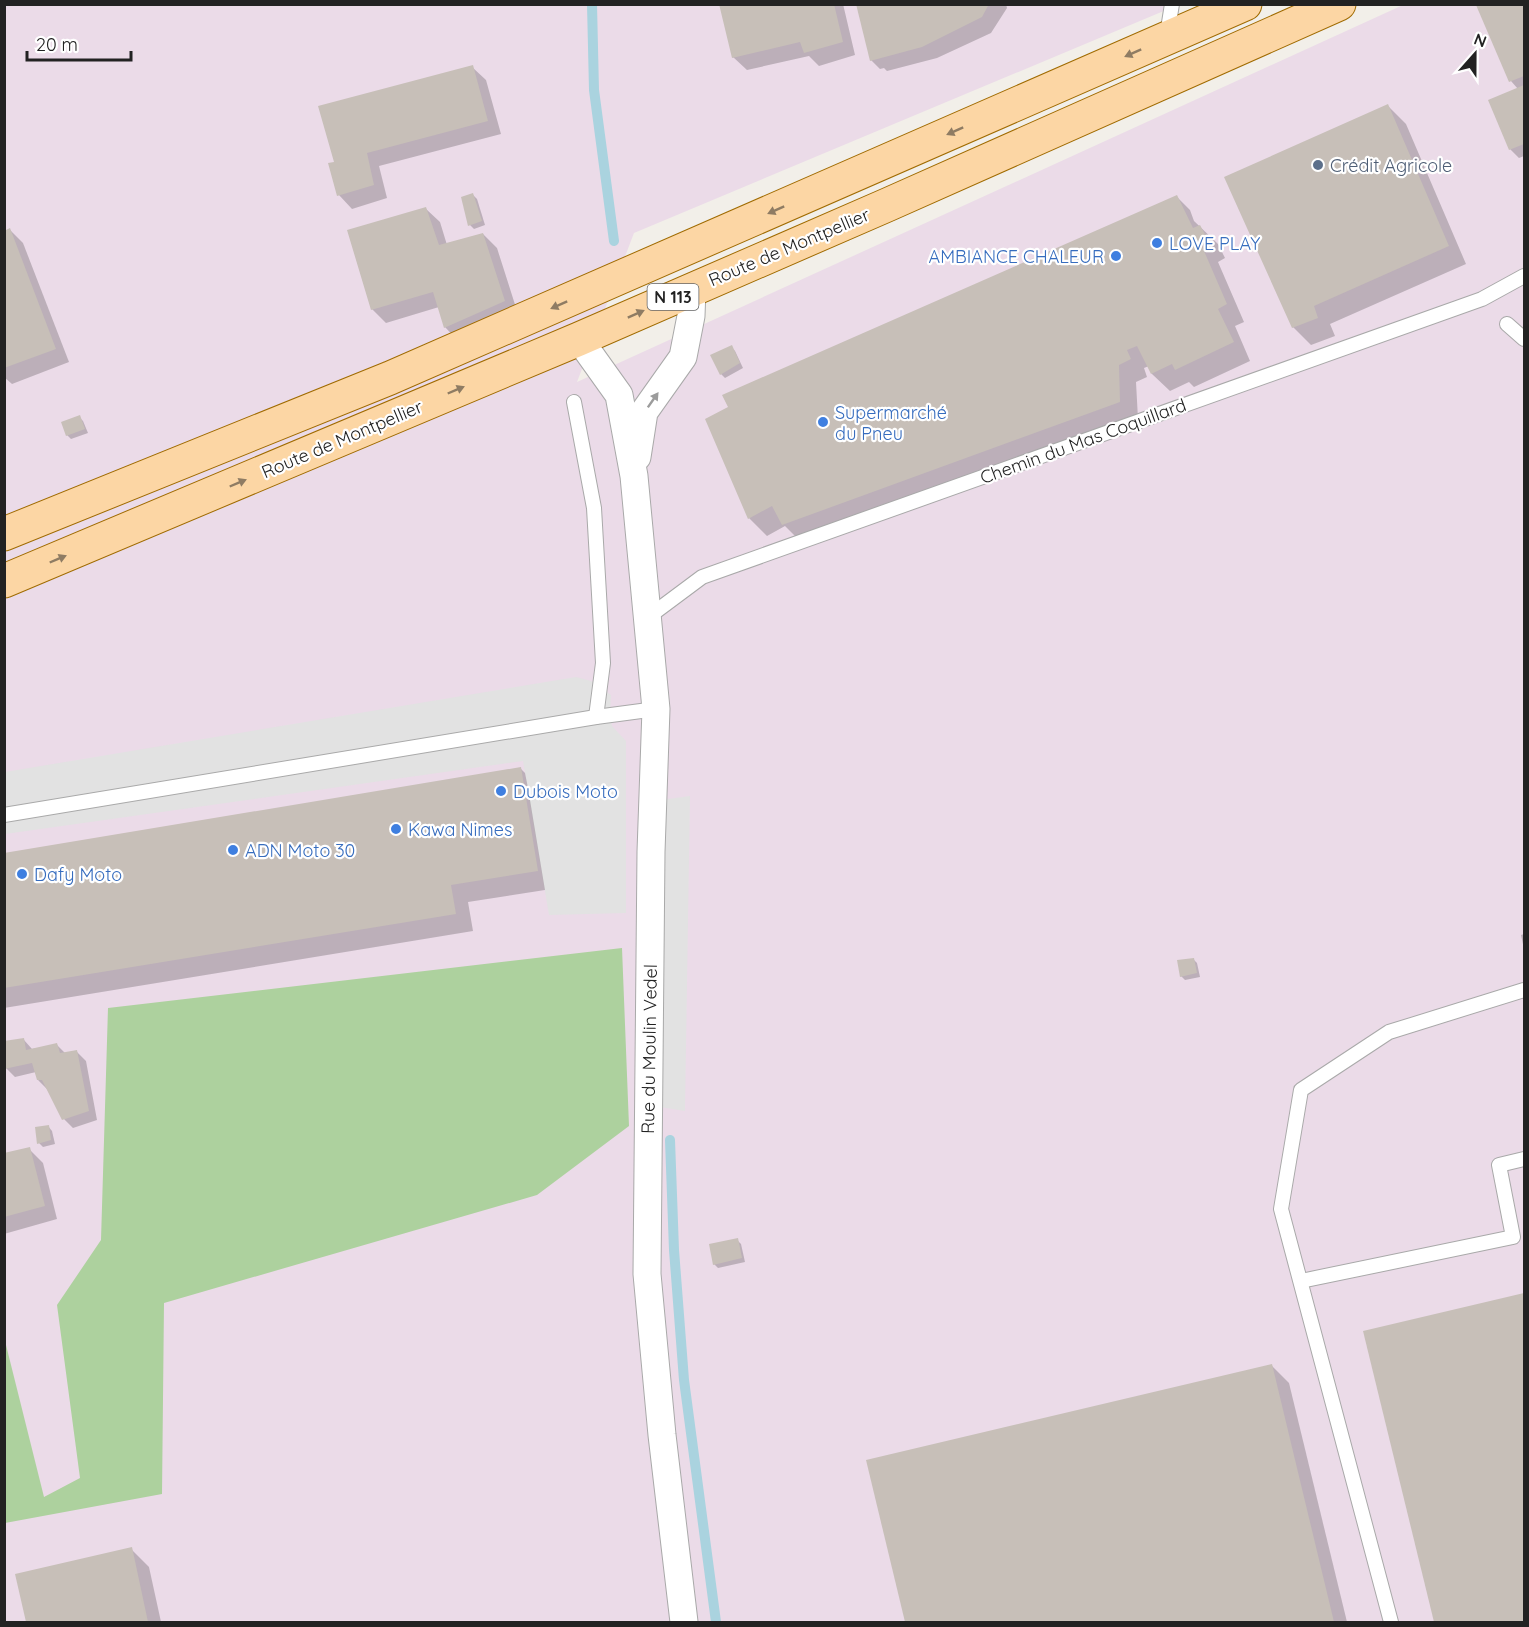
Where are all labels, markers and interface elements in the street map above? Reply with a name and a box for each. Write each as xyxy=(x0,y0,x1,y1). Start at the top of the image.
scale bar xyxy=(27,24,130,62)
north arrow xyxy=(1445,24,1505,84)
text: N xyxy=(1471,29,1489,51)
text: 20 m xyxy=(36,33,78,56)
one-way arrow xyxy=(1125,49,1142,58)
one-way arrow xyxy=(946,127,963,136)
place label: Crédit Agricole xyxy=(1330,154,1452,177)
marker: Crédit Agricole xyxy=(1311,158,1325,172)
street label: Route de Montpellier xyxy=(705,203,873,291)
one-way arrow xyxy=(768,205,785,214)
place label: LOVE PLAY xyxy=(1169,232,1260,255)
marker: LOVE PLAY xyxy=(1150,236,1164,250)
place label: AMBIANCE CHALEUR xyxy=(929,245,1104,268)
marker: AMBIANCE CHALEUR xyxy=(1109,249,1123,263)
road number: N 113 xyxy=(648,284,698,310)
one-way arrow xyxy=(550,300,568,310)
one-way arrow xyxy=(627,309,644,318)
one-way arrow xyxy=(448,386,465,395)
one-way arrow xyxy=(647,392,659,408)
street label: Chemin du Mas Coquillard xyxy=(977,393,1189,489)
street label: Route de Montpellier xyxy=(258,395,426,483)
place label: Supermarché du Pneu xyxy=(835,401,947,445)
marker: Supermarché du Pneu xyxy=(816,415,830,429)
one-way arrow xyxy=(229,478,247,487)
one-way arrow xyxy=(50,554,67,563)
place label: Dubois Moto xyxy=(513,780,618,803)
marker: Dubois Moto xyxy=(494,784,508,798)
place label: Kawa Nimes xyxy=(408,818,512,841)
marker: Kawa Nimes xyxy=(389,822,403,836)
place label: ADN Moto 30 xyxy=(245,839,355,862)
marker: ADN Moto 30 xyxy=(226,843,240,857)
place label: Dafy Moto xyxy=(34,863,122,886)
marker: Dafy Moto xyxy=(15,867,29,881)
street label: Rue du Moulin Vedel xyxy=(636,964,662,1134)

